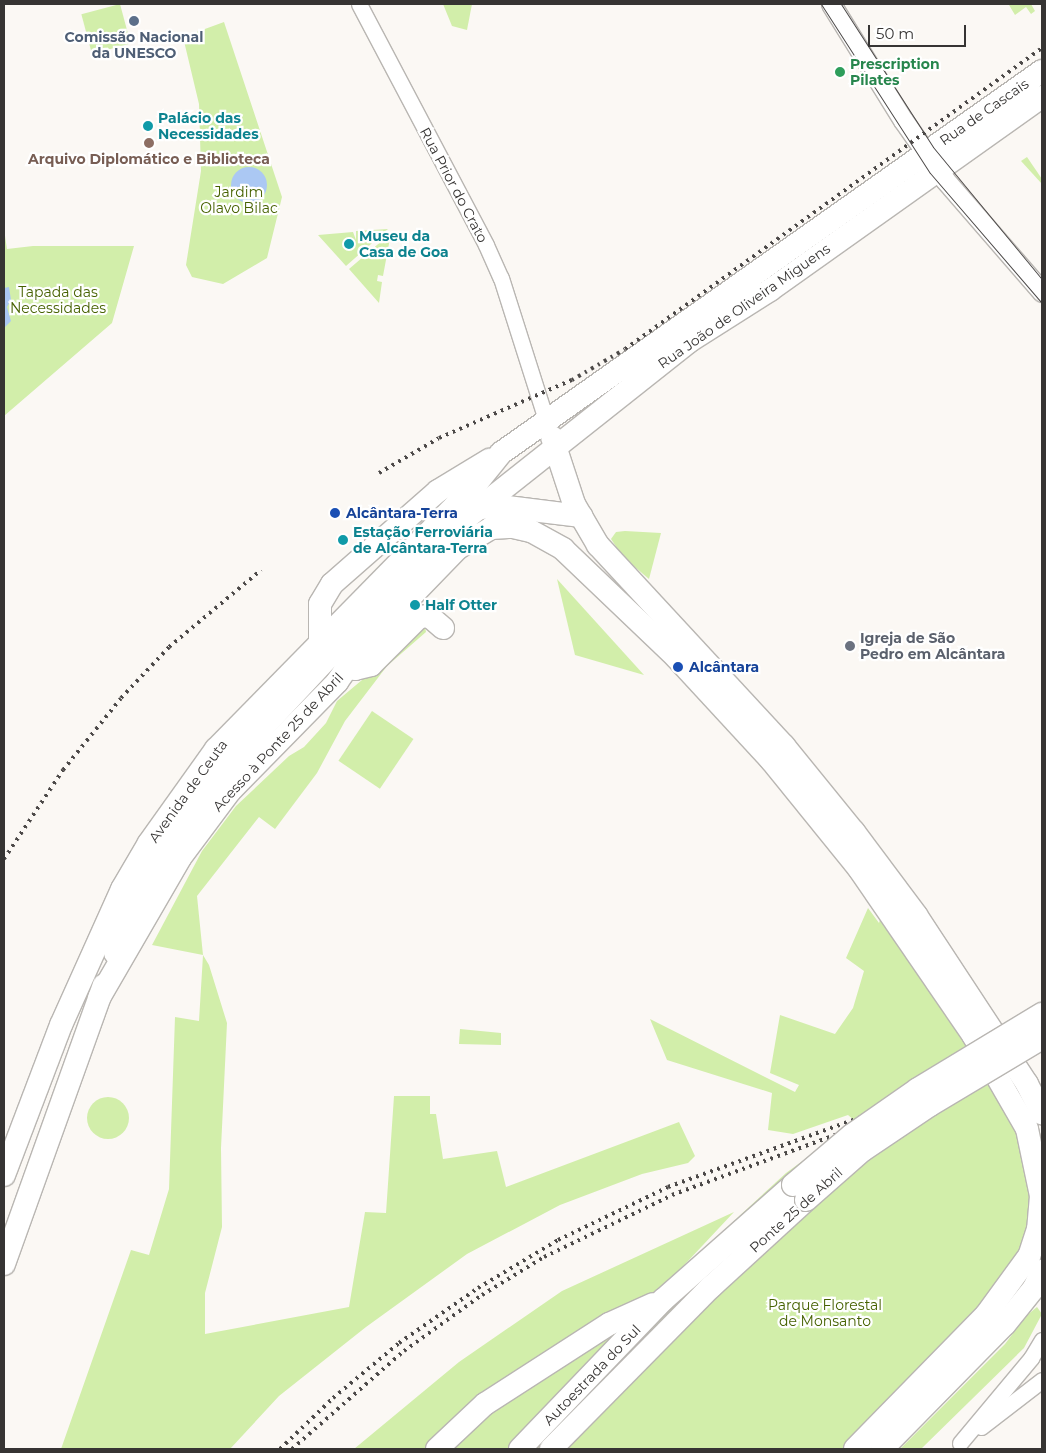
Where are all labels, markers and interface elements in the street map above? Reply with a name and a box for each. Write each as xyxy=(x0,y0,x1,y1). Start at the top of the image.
marker: Comissão Nacional da UNESCO xyxy=(128,15,140,27)
scale bar xyxy=(871,15,968,47)
text: 50 m xyxy=(876,24,914,43)
place label: Comissão Nacional da UNESCO xyxy=(65,29,203,62)
place label: Prescription Pilates xyxy=(850,56,940,88)
marker: Prescription Pilates xyxy=(834,66,846,78)
street label: Rua de Cascais xyxy=(936,75,1032,149)
place label: Palácio das Necessidades xyxy=(158,110,259,142)
marker: Palácio das Necessidades xyxy=(142,120,154,132)
street label: Rua Prior do Crato xyxy=(417,125,491,245)
marker: Arquivo Diplomático e Biblioteca xyxy=(143,137,155,149)
place label: Arquivo Diplomático e Biblioteca xyxy=(28,151,270,167)
park label: Jardim Olavo Bilac xyxy=(200,184,278,216)
place label: Museu da Casa de Goa xyxy=(359,228,449,260)
marker: Museu da Casa de Goa xyxy=(343,238,355,250)
street label: Rua João de Oliveira Miguens xyxy=(655,240,833,372)
park label: Tapada das Necessidades xyxy=(10,284,106,316)
place label: Alcântara-Terra xyxy=(346,505,458,521)
marker: Alcântara-Terra xyxy=(328,506,342,520)
place label: Estação Ferroviária de Alcântara-Terra xyxy=(353,524,493,556)
marker: Estação Ferroviária de Alcântara-Terra xyxy=(337,534,349,546)
place label: Half Otter xyxy=(425,597,497,613)
marker: Half Otter xyxy=(409,599,421,611)
place label: Igreja de São Pedro em Alcântara xyxy=(860,630,1005,662)
marker: Igreja de São Pedro em Alcântara xyxy=(844,640,856,652)
place label: Alcântara xyxy=(689,659,759,675)
marker: Alcântara xyxy=(671,660,685,674)
street label: Acesso à Ponte 25 de Abril xyxy=(209,669,347,815)
street label: Avenida de Ceuta xyxy=(145,736,231,846)
street label: Ponte 25 de Abril xyxy=(746,1164,846,1256)
park label: Parque Florestal de Monsanto xyxy=(768,1297,882,1330)
street label: Autoestrada do Sul xyxy=(540,1321,644,1429)

